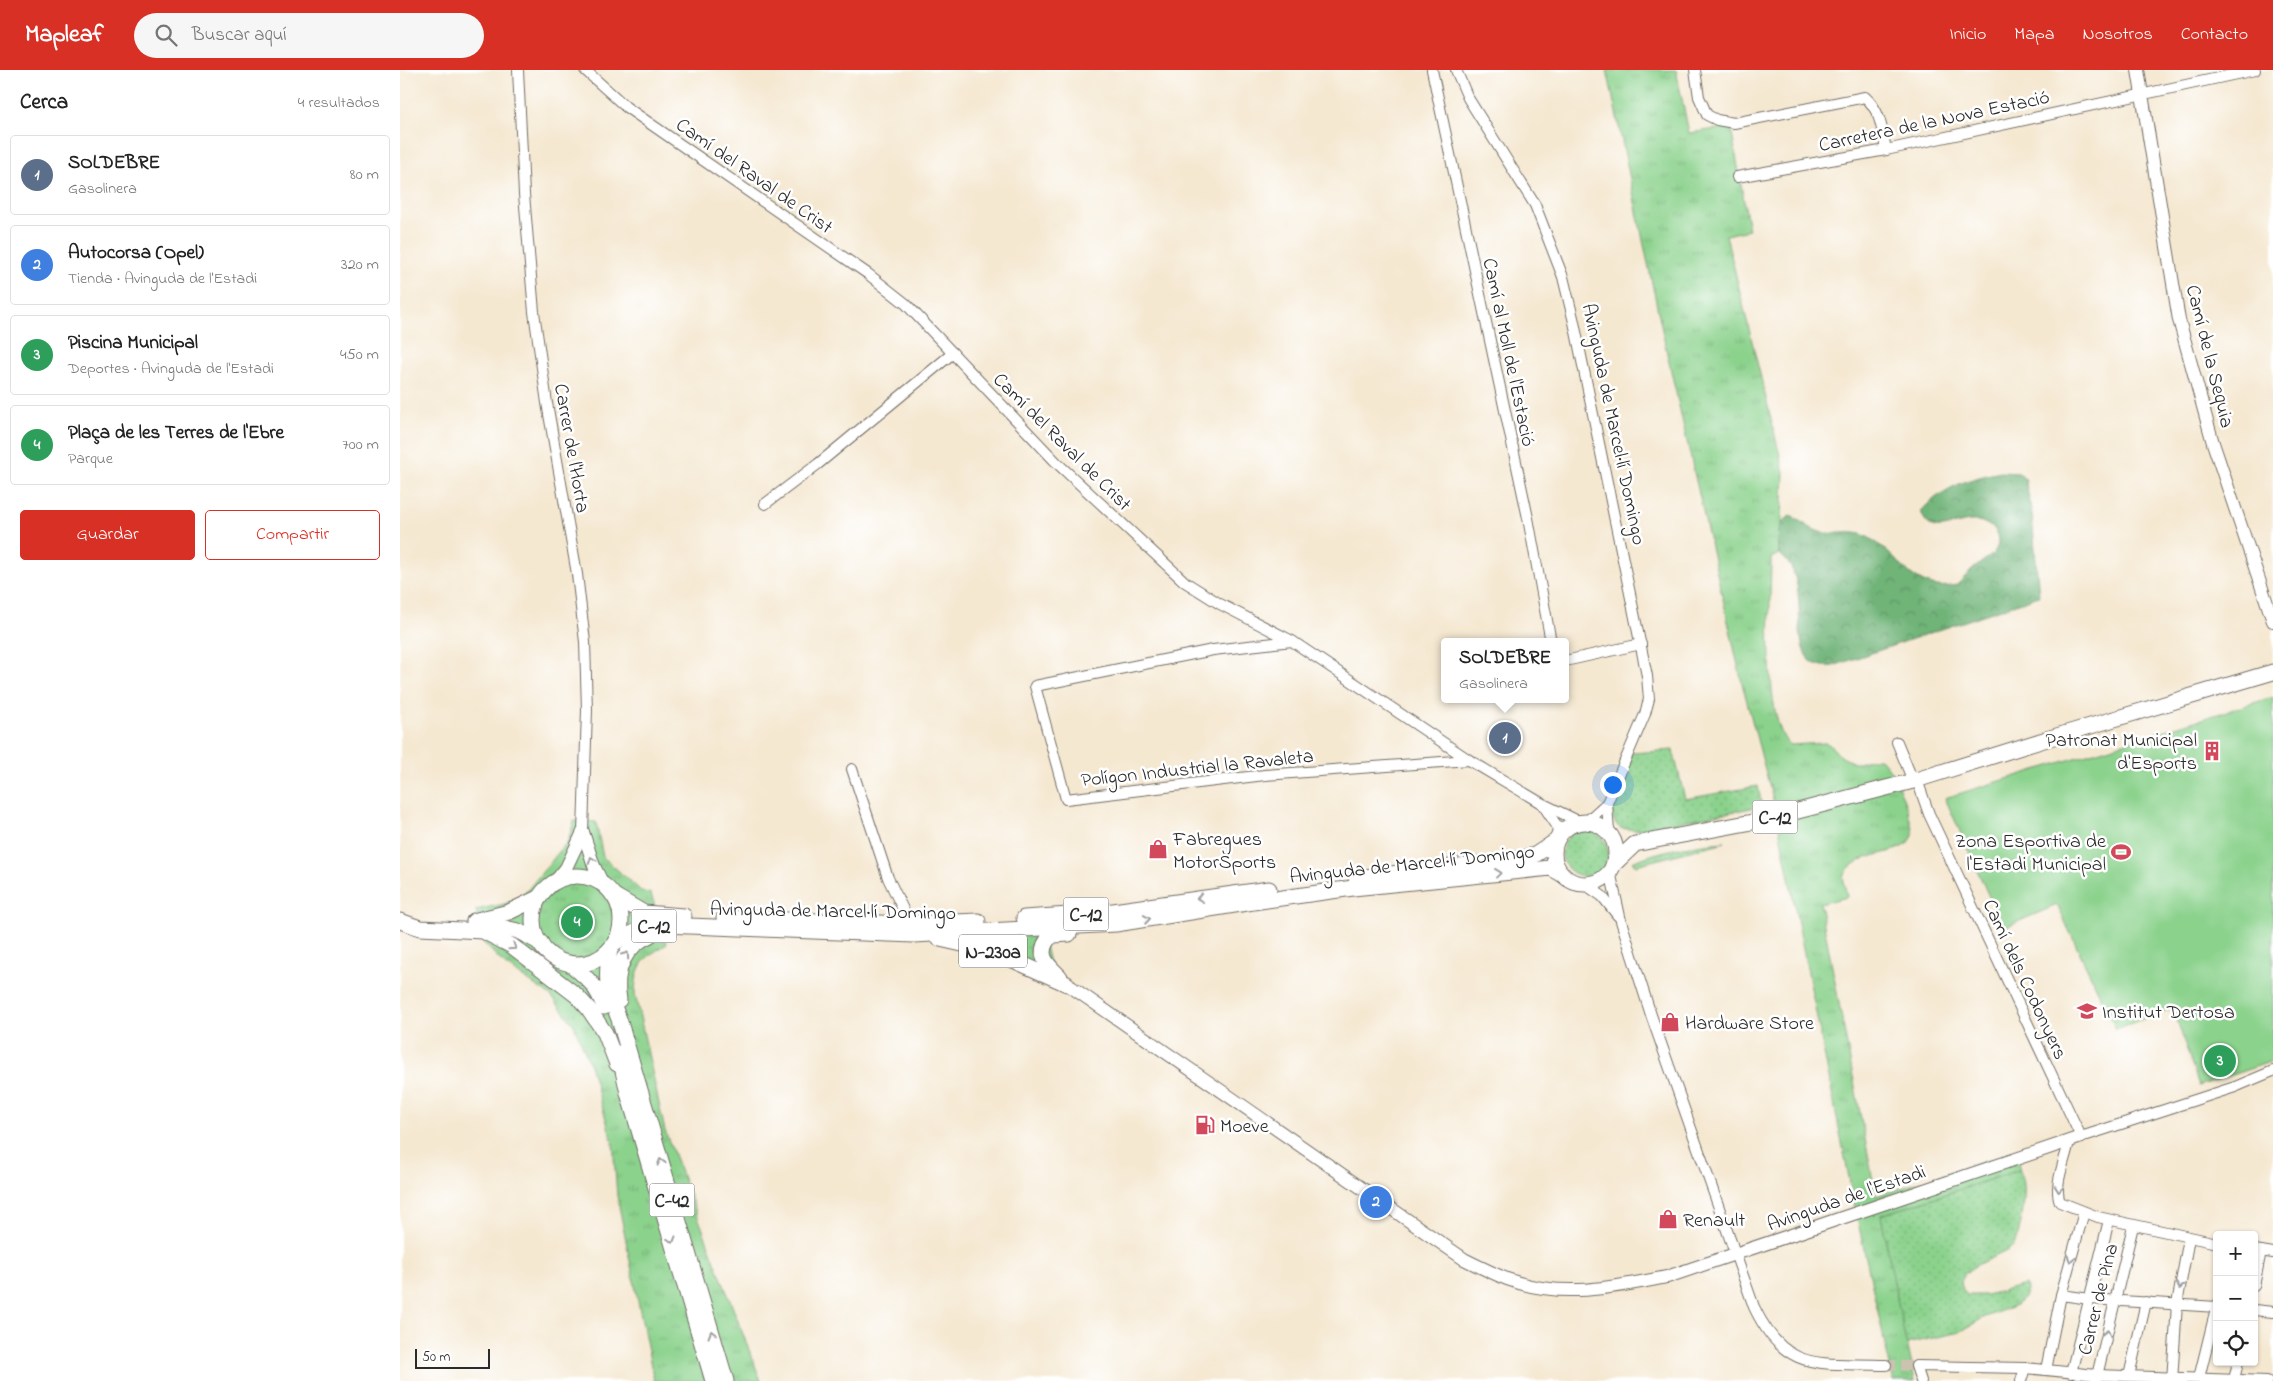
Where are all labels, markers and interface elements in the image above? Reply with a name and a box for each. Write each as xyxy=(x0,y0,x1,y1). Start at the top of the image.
search box xyxy=(134,13,484,58)
text: Mapleaf xyxy=(25,18,104,53)
icon: search xyxy=(152,21,180,49)
text: Buscar aquí xyxy=(192,22,287,49)
text: Inicio xyxy=(1949,22,1986,48)
text: Mapa xyxy=(2014,22,2055,48)
text: Nosotros xyxy=(2083,22,2153,48)
text: Contacto xyxy=(2181,22,2248,48)
street label: Carretera de la Nova Estació xyxy=(1816,84,2053,161)
text: Cerca xyxy=(20,88,68,118)
text: 4 resultados xyxy=(298,91,380,115)
street label: Camí del Raval de Crist xyxy=(669,112,838,242)
text: SOLDEBRE xyxy=(68,150,160,177)
text: 1 xyxy=(34,163,40,187)
text: 80 m xyxy=(350,163,379,187)
text: Gasolinera xyxy=(68,177,137,201)
text: Autocorsa (Opel) xyxy=(68,240,204,267)
text: 2 xyxy=(33,253,41,277)
text: 320 m xyxy=(341,253,379,277)
street label: Camí al Moll de l'Estació xyxy=(1473,256,1542,449)
text: Tienda · Avinguda de l'Estadi xyxy=(68,267,257,291)
street label: Camí de la Sequia xyxy=(2177,282,2240,431)
street label: Avinguda de Marcel·lí Domingo xyxy=(1572,301,1652,548)
text: Piscina Municipal xyxy=(68,330,198,357)
text: 3 xyxy=(34,343,40,367)
text: 450 m xyxy=(340,343,379,367)
text: Deportes · Avinguda de l'Estadi xyxy=(68,357,274,381)
street label: Camí del Raval de Crist xyxy=(985,367,1137,519)
street label: Carrer de l'Horta xyxy=(545,382,596,515)
text: Plaça de les Terres de l'Ebre xyxy=(68,420,284,447)
text: 4 xyxy=(34,433,40,457)
text: 700 m xyxy=(342,433,379,457)
text: Parque xyxy=(68,447,113,471)
button: Guardar xyxy=(20,510,195,560)
button: Compartir xyxy=(205,510,380,560)
popup xyxy=(1441,638,1569,703)
text: SOLDEBRE xyxy=(1459,645,1551,672)
text: Gasolinera xyxy=(1459,672,1528,696)
pin: 1 xyxy=(1489,719,1521,757)
place label: Patronat Municipal d'Esports xyxy=(2046,727,2197,779)
building icon: Patronat Municipal d'Esports xyxy=(2201,740,2223,762)
street label: Polígon Industrial la Ravaleta xyxy=(1079,743,1315,797)
your location xyxy=(1600,772,1626,798)
road number: C-12 xyxy=(1752,800,1798,834)
place label: Fabregues MotorSports xyxy=(1172,826,1276,878)
place label: Zona Esportiva de l'Estadi Municipal xyxy=(1955,828,2106,880)
shop icon: Fabregues MotorSports xyxy=(1147,838,1169,860)
street label: Avinguda de Marcel·lí Domingo xyxy=(1288,838,1536,894)
sports icon: Zona Esportiva de l'Estadi Municipal xyxy=(2110,841,2132,863)
one-way arrow xyxy=(588,856,598,865)
one-way arrow xyxy=(1494,868,1502,879)
one-way arrow xyxy=(1196,892,1204,903)
street label: Camí dels Codonyers xyxy=(1974,895,2074,1065)
street label: Avinguda de Marcel·lí Domingo xyxy=(710,896,956,930)
road number: C-12 xyxy=(1064,898,1108,931)
pin: 4 xyxy=(561,903,593,941)
road number: C-12 xyxy=(632,909,676,942)
one-way arrow xyxy=(1143,915,1151,925)
road number: N-230a xyxy=(959,934,1027,968)
one-way arrow xyxy=(508,941,517,951)
one-way arrow xyxy=(620,952,629,961)
place label: Institut Dertosa xyxy=(2102,999,2235,1028)
school or university icon: Institut Dertosa xyxy=(2076,1000,2098,1022)
place label: Hardware Store xyxy=(1685,1010,1814,1039)
shop icon: Hardware Store xyxy=(1659,1011,1681,1033)
pin: 3 xyxy=(2204,1042,2236,1080)
place label: Moeve xyxy=(1220,1113,1269,1142)
fuel station icon: Moeve xyxy=(1194,1114,1216,1136)
one-way arrow xyxy=(656,1158,666,1166)
street label: Avinguda de l'Estadi xyxy=(1764,1159,1930,1241)
pin: 2 xyxy=(1360,1183,1392,1221)
road number: C-42 xyxy=(650,1184,694,1216)
one-way arrow xyxy=(2054,1185,2065,1193)
place label: Renault xyxy=(1683,1207,1745,1236)
shop icon: Renault xyxy=(1657,1208,1679,1230)
map controls xyxy=(2213,1231,2258,1366)
button: + xyxy=(2213,1231,2258,1276)
one-way arrow xyxy=(667,1236,677,1244)
street label: Carrer de Pina xyxy=(2072,1241,2127,1359)
one-way arrow xyxy=(2066,1255,2077,1264)
button: − xyxy=(2213,1276,2258,1321)
one-way arrow xyxy=(2175,1281,2186,1290)
button: locate xyxy=(2213,1321,2258,1366)
one-way arrow xyxy=(2101,1329,2112,1338)
one-way arrow xyxy=(707,1331,717,1339)
scale bar xyxy=(415,1346,490,1369)
text: 50 m xyxy=(422,1347,450,1368)

